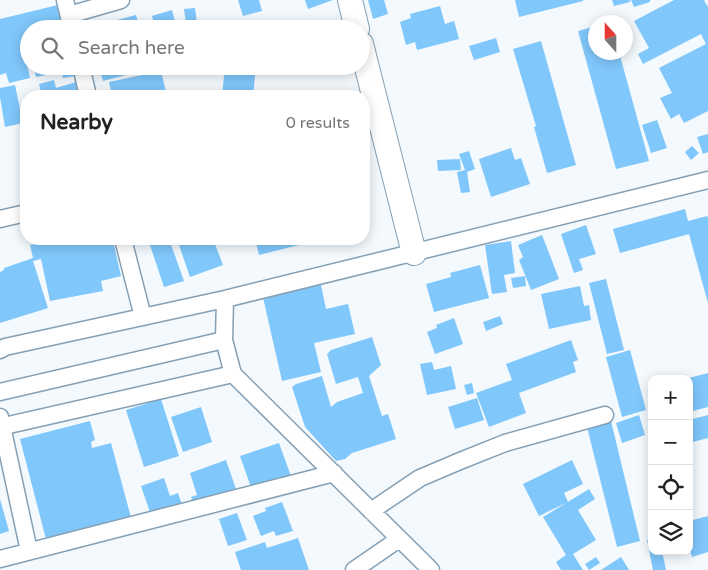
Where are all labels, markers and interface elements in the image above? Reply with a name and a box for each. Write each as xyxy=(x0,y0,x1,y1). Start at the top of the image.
north arrow xyxy=(588,15,633,60)
search box xyxy=(20,20,370,75)
icon: search xyxy=(38,34,66,62)
text: Search here xyxy=(78,37,185,59)
text: Nearby xyxy=(40,110,113,135)
text: 0 results xyxy=(286,113,350,133)
map controls xyxy=(648,375,693,555)
button: + xyxy=(648,375,693,420)
button: − xyxy=(648,420,693,465)
button: locate xyxy=(648,465,693,510)
button: layers xyxy=(648,510,693,555)

